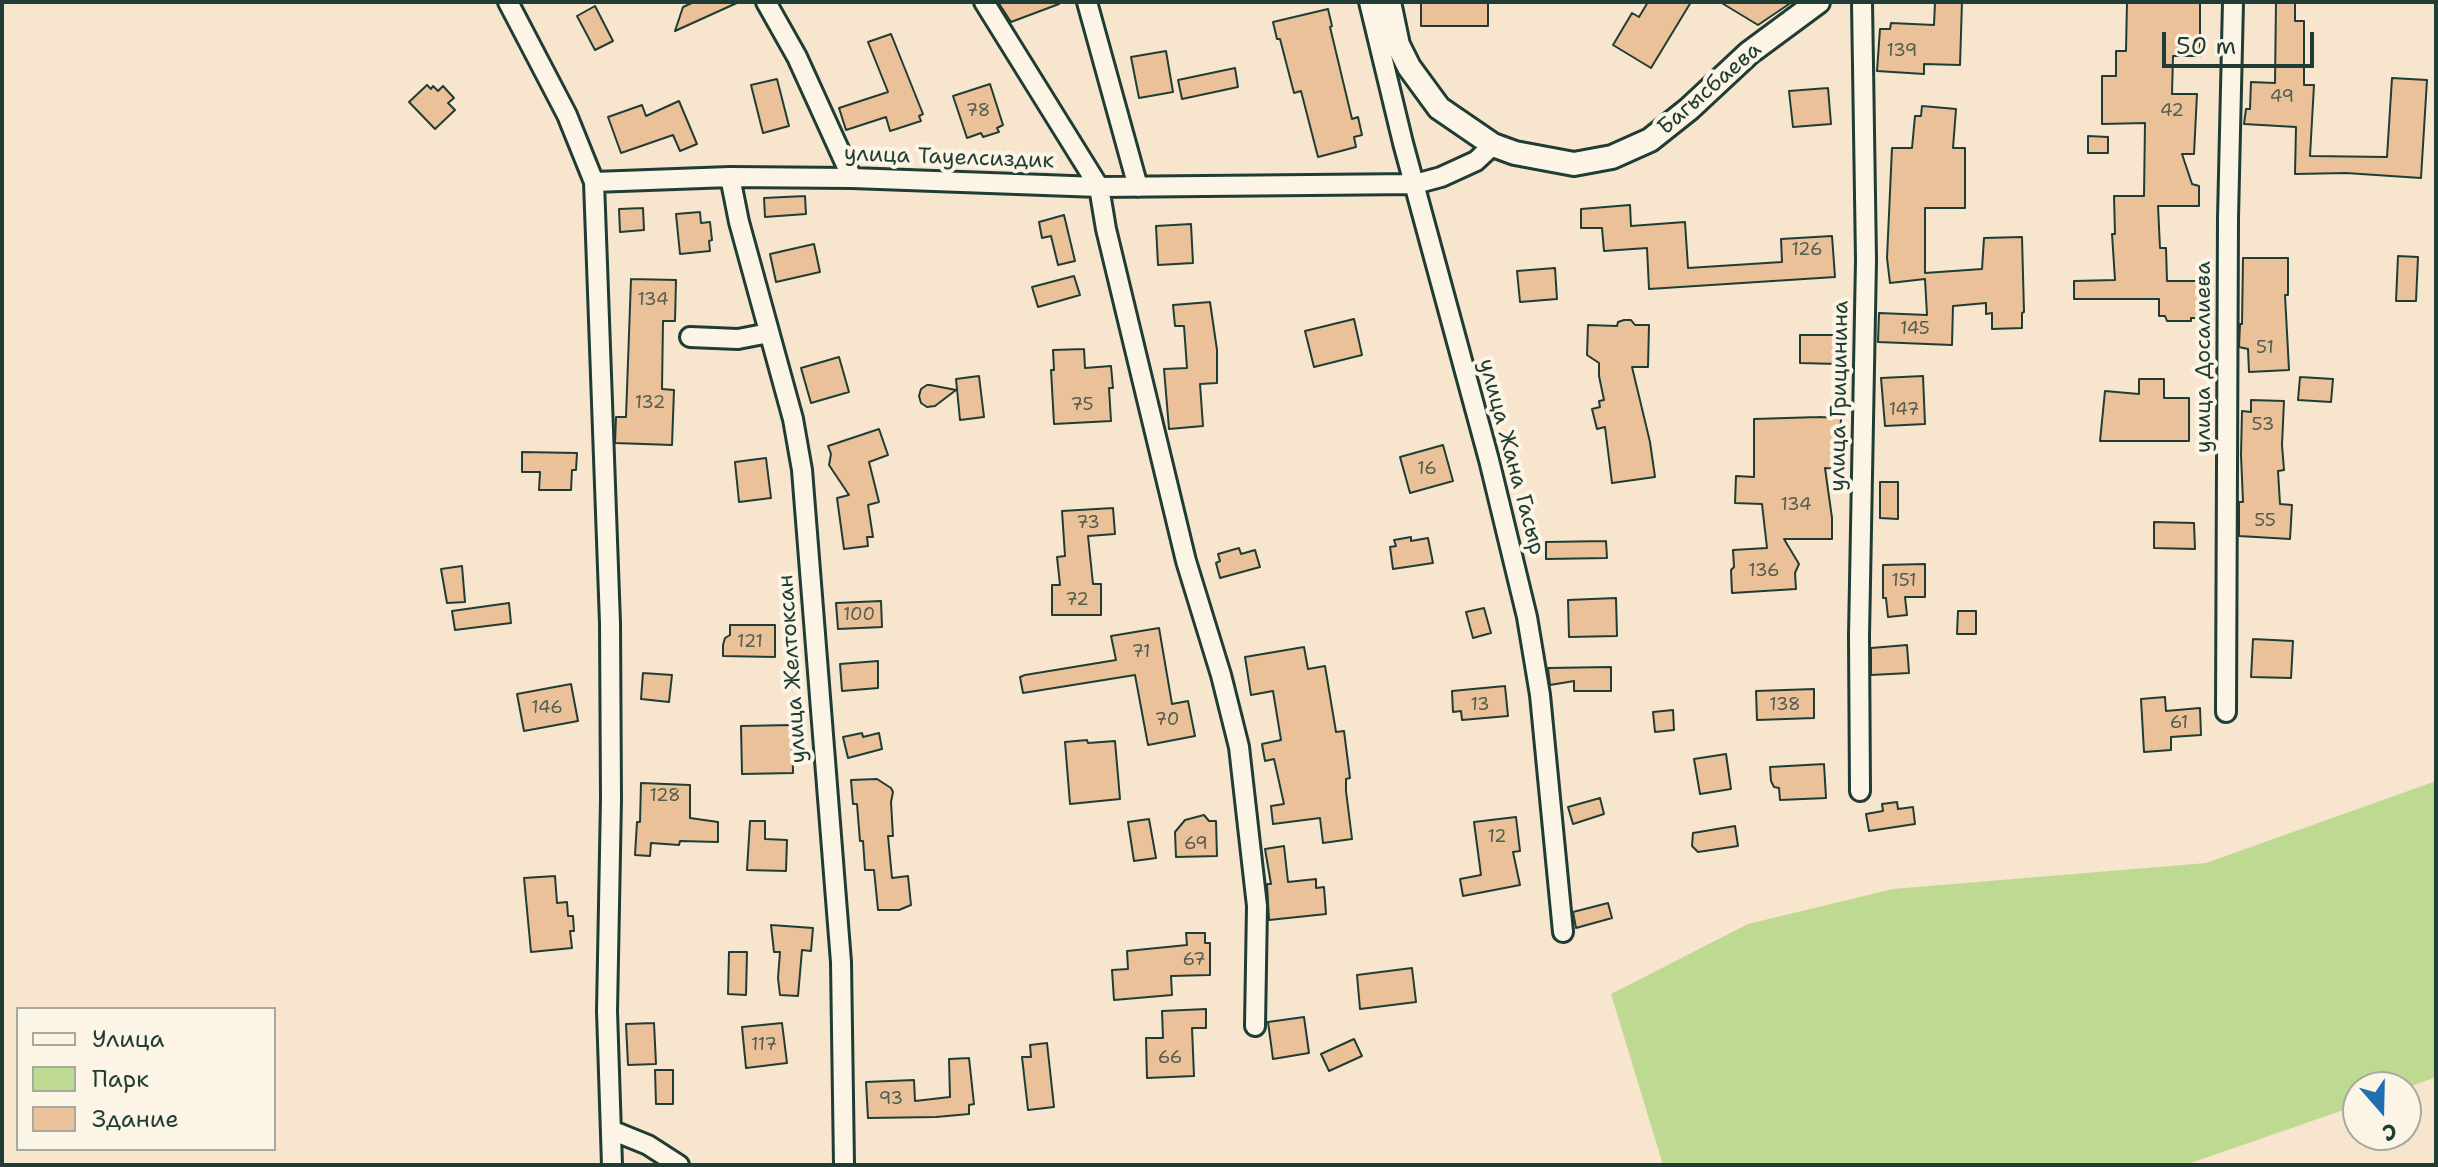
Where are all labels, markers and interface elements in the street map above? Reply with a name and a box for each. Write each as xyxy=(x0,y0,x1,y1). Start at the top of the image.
scale bar xyxy=(2166,16,2318,66)
text: 50 m xyxy=(2176,30,2236,62)
street label: Багысбаева xyxy=(1653,37,1767,141)
house number: 139 xyxy=(1887,40,1917,62)
house number: 49 xyxy=(2270,86,2294,108)
house number: 78 xyxy=(966,100,990,122)
house number: 42 xyxy=(2160,100,2184,122)
street label: улица Тауелсиздик xyxy=(843,141,1055,175)
house number: 126 xyxy=(1791,239,1823,261)
street label: улица Досалиева xyxy=(2191,261,2217,453)
house number: 134 xyxy=(637,289,669,311)
street label: улица Грицинина xyxy=(1825,300,1855,492)
house number: 145 xyxy=(1900,318,1930,340)
house number: 51 xyxy=(2256,337,2274,359)
street label: улица Жана Гасыр xyxy=(1472,356,1550,558)
house number: 132 xyxy=(635,392,665,414)
house number: 75 xyxy=(1071,394,1093,416)
house number: 147 xyxy=(1889,399,1919,421)
house number: 53 xyxy=(2252,414,2274,436)
house number: 16 xyxy=(1417,458,1437,480)
house number: 134 xyxy=(1780,494,1812,516)
house number: 55 xyxy=(2254,510,2276,532)
house number: 73 xyxy=(1076,512,1100,534)
house number: 136 xyxy=(1748,560,1780,582)
house number: 151 xyxy=(1891,570,1917,592)
street label: улица Желтоксан xyxy=(773,574,813,764)
house number: 72 xyxy=(1065,589,1089,611)
house number: 100 xyxy=(843,604,875,626)
house number: 121 xyxy=(737,631,763,653)
house number: 71 xyxy=(1131,641,1151,663)
house number: 13 xyxy=(1470,694,1490,716)
house number: 138 xyxy=(1769,694,1801,716)
house number: 146 xyxy=(531,697,563,719)
house number: 70 xyxy=(1155,709,1179,731)
house number: 61 xyxy=(2170,712,2188,734)
house number: 128 xyxy=(649,785,681,807)
house number: 12 xyxy=(1487,826,1507,848)
house number: 69 xyxy=(1184,833,1208,855)
house number: 67 xyxy=(1182,949,1206,971)
legend xyxy=(16,1007,276,1151)
text: Улица xyxy=(92,1023,165,1055)
house number: 117 xyxy=(751,1034,777,1056)
house number: 66 xyxy=(1158,1047,1182,1069)
text: Парк xyxy=(92,1063,149,1095)
north arrow xyxy=(2342,1071,2422,1151)
house number: 93 xyxy=(879,1088,903,1110)
text: Здание xyxy=(92,1103,179,1135)
text: С xyxy=(2378,1116,2401,1148)

